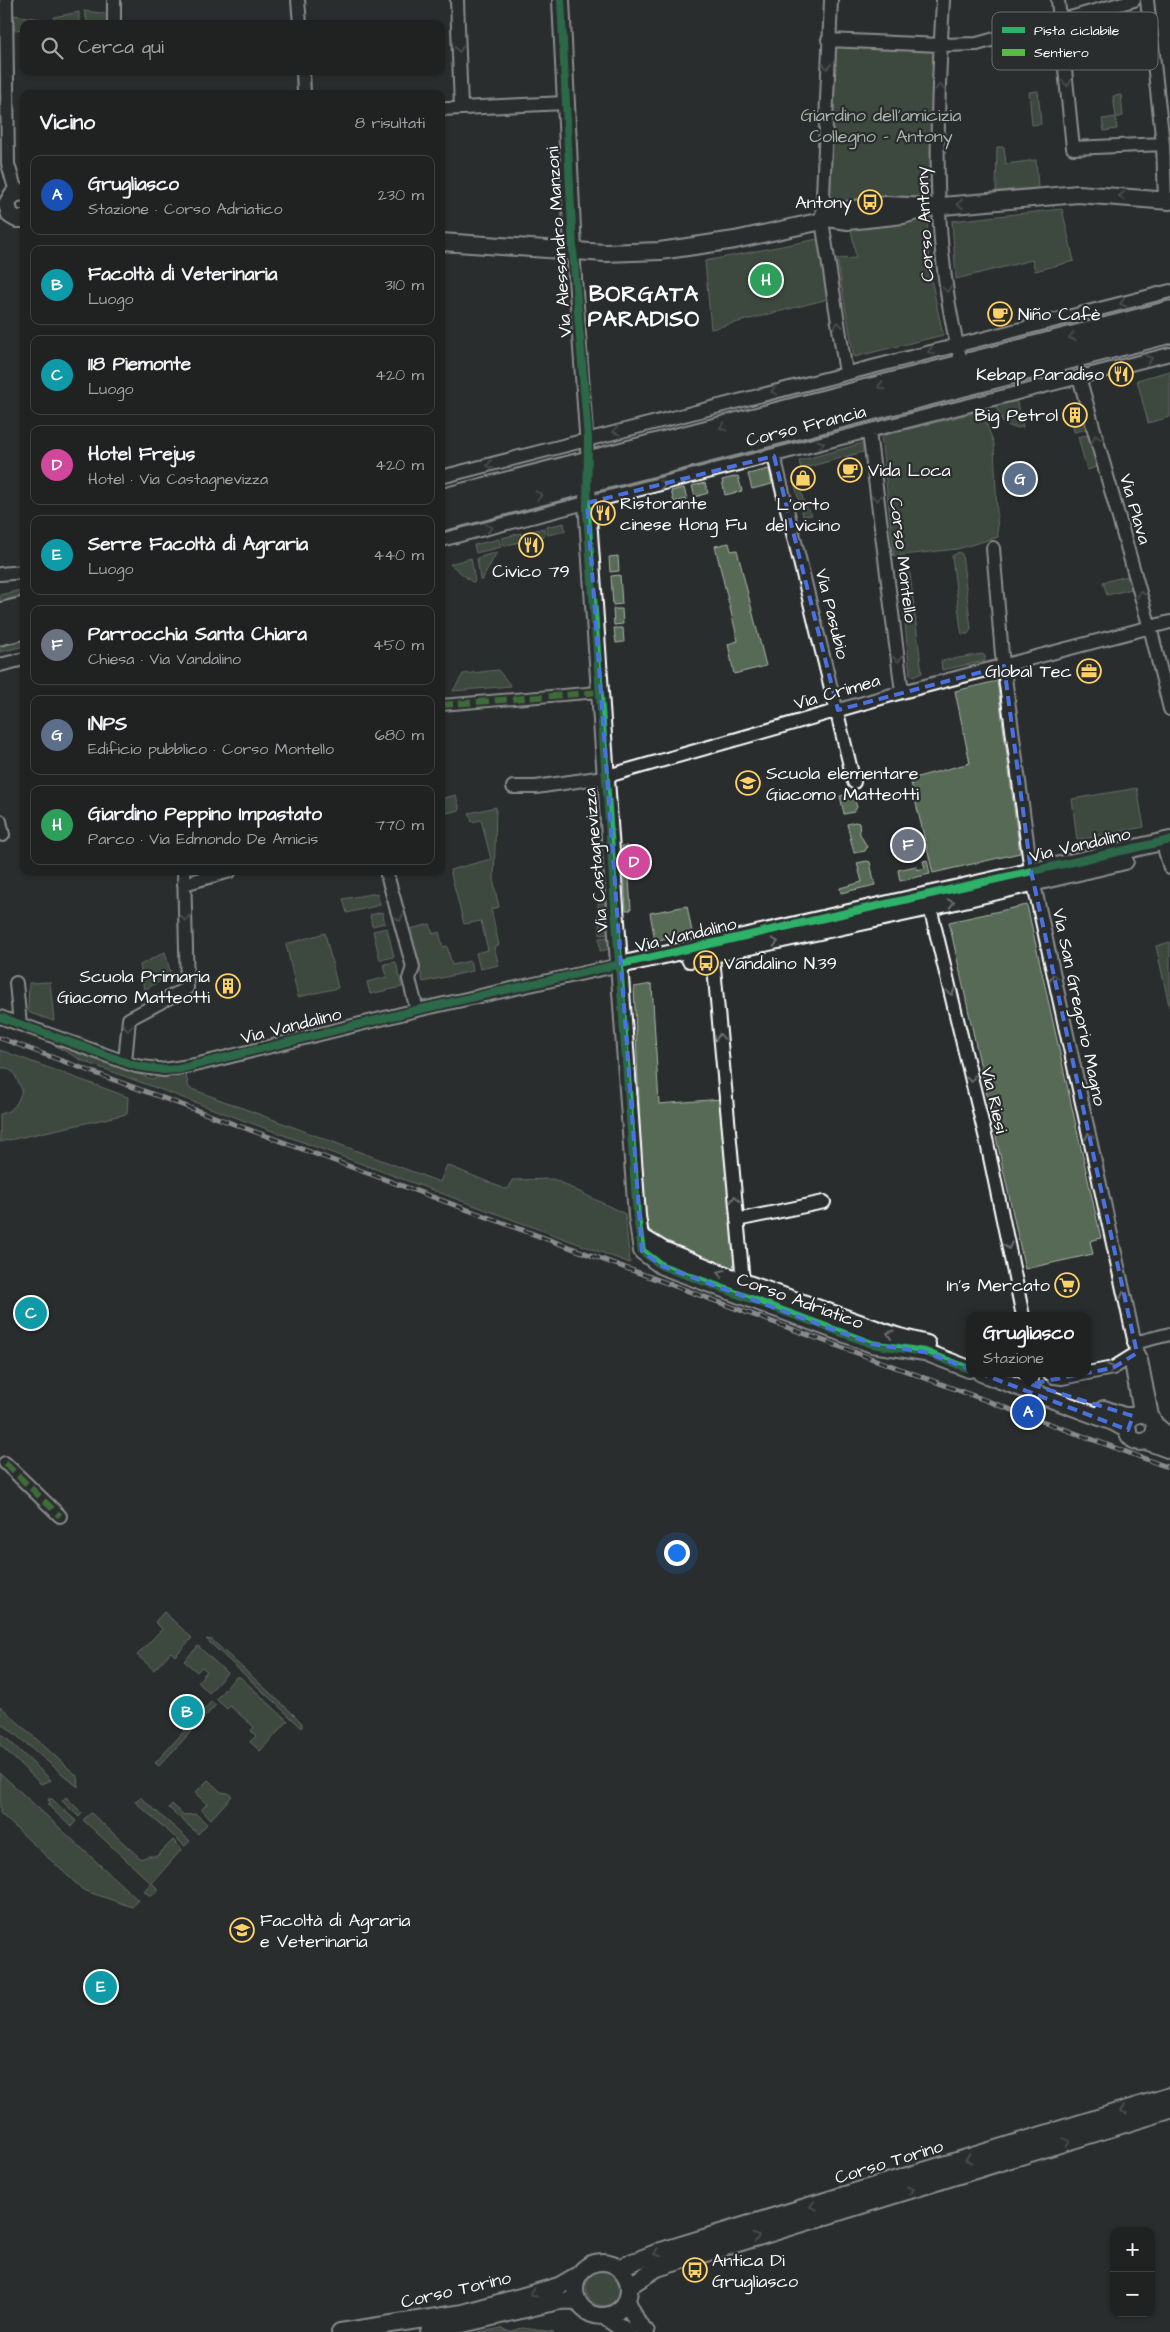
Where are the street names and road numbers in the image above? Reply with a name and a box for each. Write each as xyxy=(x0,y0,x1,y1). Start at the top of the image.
street label: Via Alessandro Manzoni xyxy=(540,146,578,338)
street label: Corso Antony xyxy=(909,165,942,283)
street label: Corso Francia xyxy=(743,399,869,453)
street label: Via Plava xyxy=(1113,471,1157,547)
street label: Corso Montello xyxy=(883,496,923,624)
street label: Via Pasubio xyxy=(809,566,855,662)
street label: Via Crimea xyxy=(791,668,883,716)
street label: Via Castagnevizza xyxy=(577,787,616,933)
street label: Via Vandalino xyxy=(1027,821,1133,869)
street label: Via San Gregorio Magno xyxy=(1045,906,1112,1108)
street label: Via Vandalino xyxy=(633,911,739,959)
street label: Via Vandalino xyxy=(238,1001,344,1051)
street label: Via Riesi xyxy=(974,1064,1014,1136)
street label: Corso Adriatico xyxy=(733,1266,867,1336)
street label: Corso Torino xyxy=(832,2134,946,2190)
street label: Corso Torino xyxy=(398,2265,514,2315)

